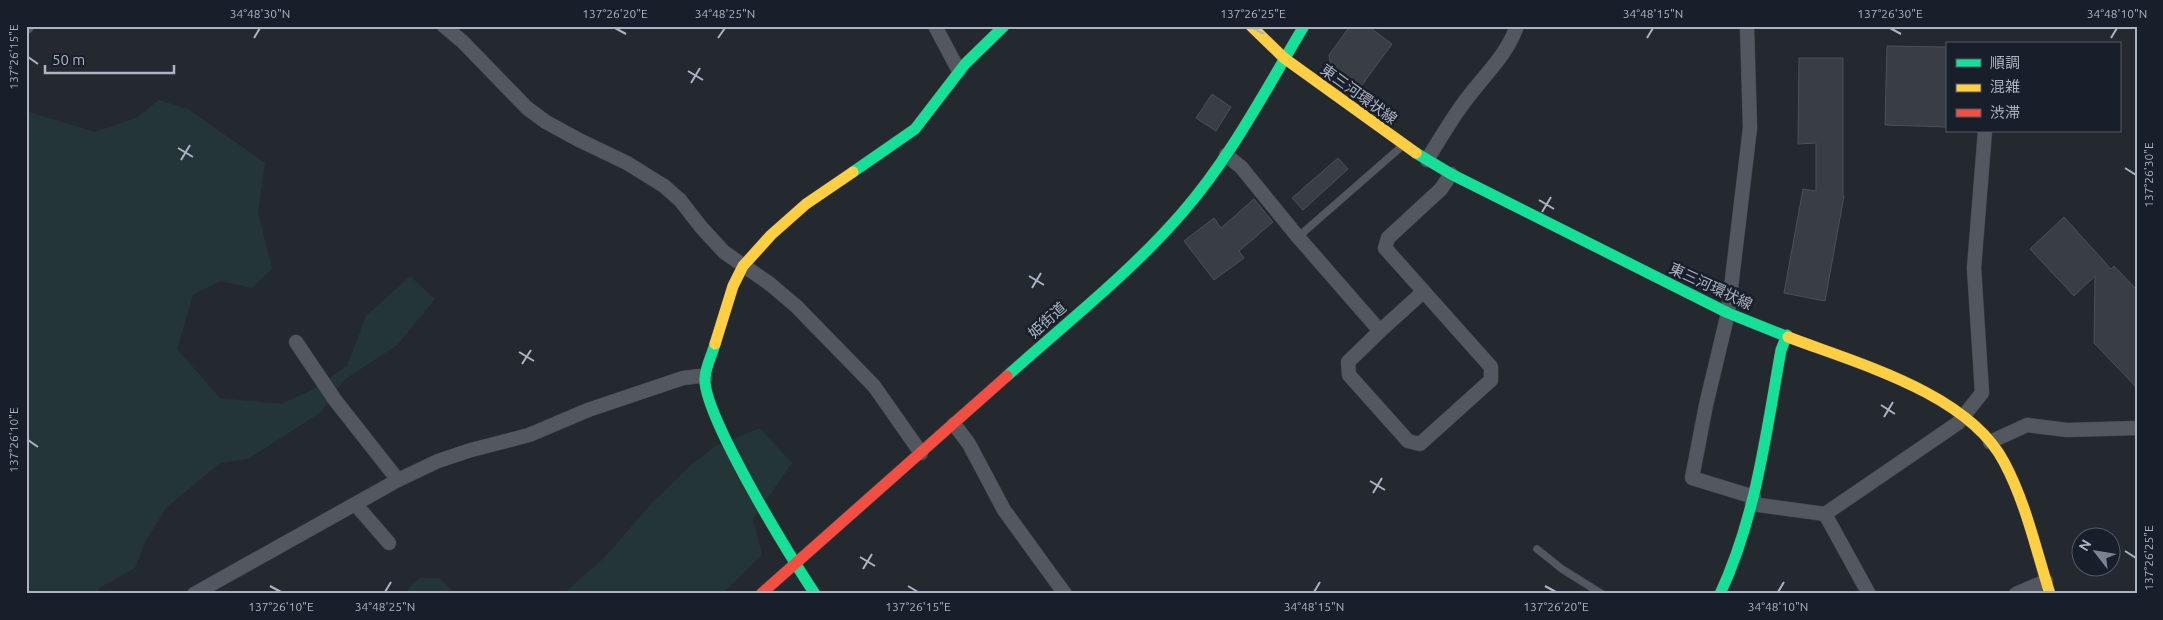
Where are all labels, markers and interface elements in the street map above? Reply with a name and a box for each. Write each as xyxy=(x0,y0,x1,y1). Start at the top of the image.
text: 34°48'30"N xyxy=(230,7,290,20)
text: 137°26'20"E xyxy=(582,7,648,20)
text: 34°48'25"N xyxy=(695,7,755,20)
text: 137°26'25"E xyxy=(1220,7,1286,20)
text: 34°48'15"N xyxy=(1623,7,1683,20)
text: 137°26'30"E xyxy=(1857,7,1923,20)
text: 34°48'10"N xyxy=(2087,7,2147,20)
text: 137°26'15"E xyxy=(7,24,20,90)
scale bar xyxy=(45,42,174,74)
legend xyxy=(1946,42,2120,132)
text: 50 m xyxy=(52,51,85,68)
text: 順調 xyxy=(1990,54,2020,71)
street label: 東三河環状線 xyxy=(1318,61,1400,127)
text: 混雑 xyxy=(1990,78,2020,95)
text: 渋滞 xyxy=(1990,104,2020,121)
text: 137°26'30"E xyxy=(2142,142,2155,208)
street label: 東三河環状線 xyxy=(1667,259,1755,313)
street label: 姫街道 xyxy=(1025,299,1069,341)
text: 137°26'10"E xyxy=(7,407,20,473)
text: 137°26'25"E xyxy=(2142,525,2155,591)
north arrow xyxy=(2070,528,2120,578)
text: N xyxy=(2075,537,2094,554)
text: 137°26'10"E xyxy=(248,600,314,613)
text: 34°48'25"N xyxy=(355,600,415,613)
text: 137°26'15"E xyxy=(885,600,951,613)
text: 34°48'15"N xyxy=(1284,600,1344,613)
text: 137°26'20"E xyxy=(1523,600,1589,613)
text: 34°48'10"N xyxy=(1748,600,1808,613)

